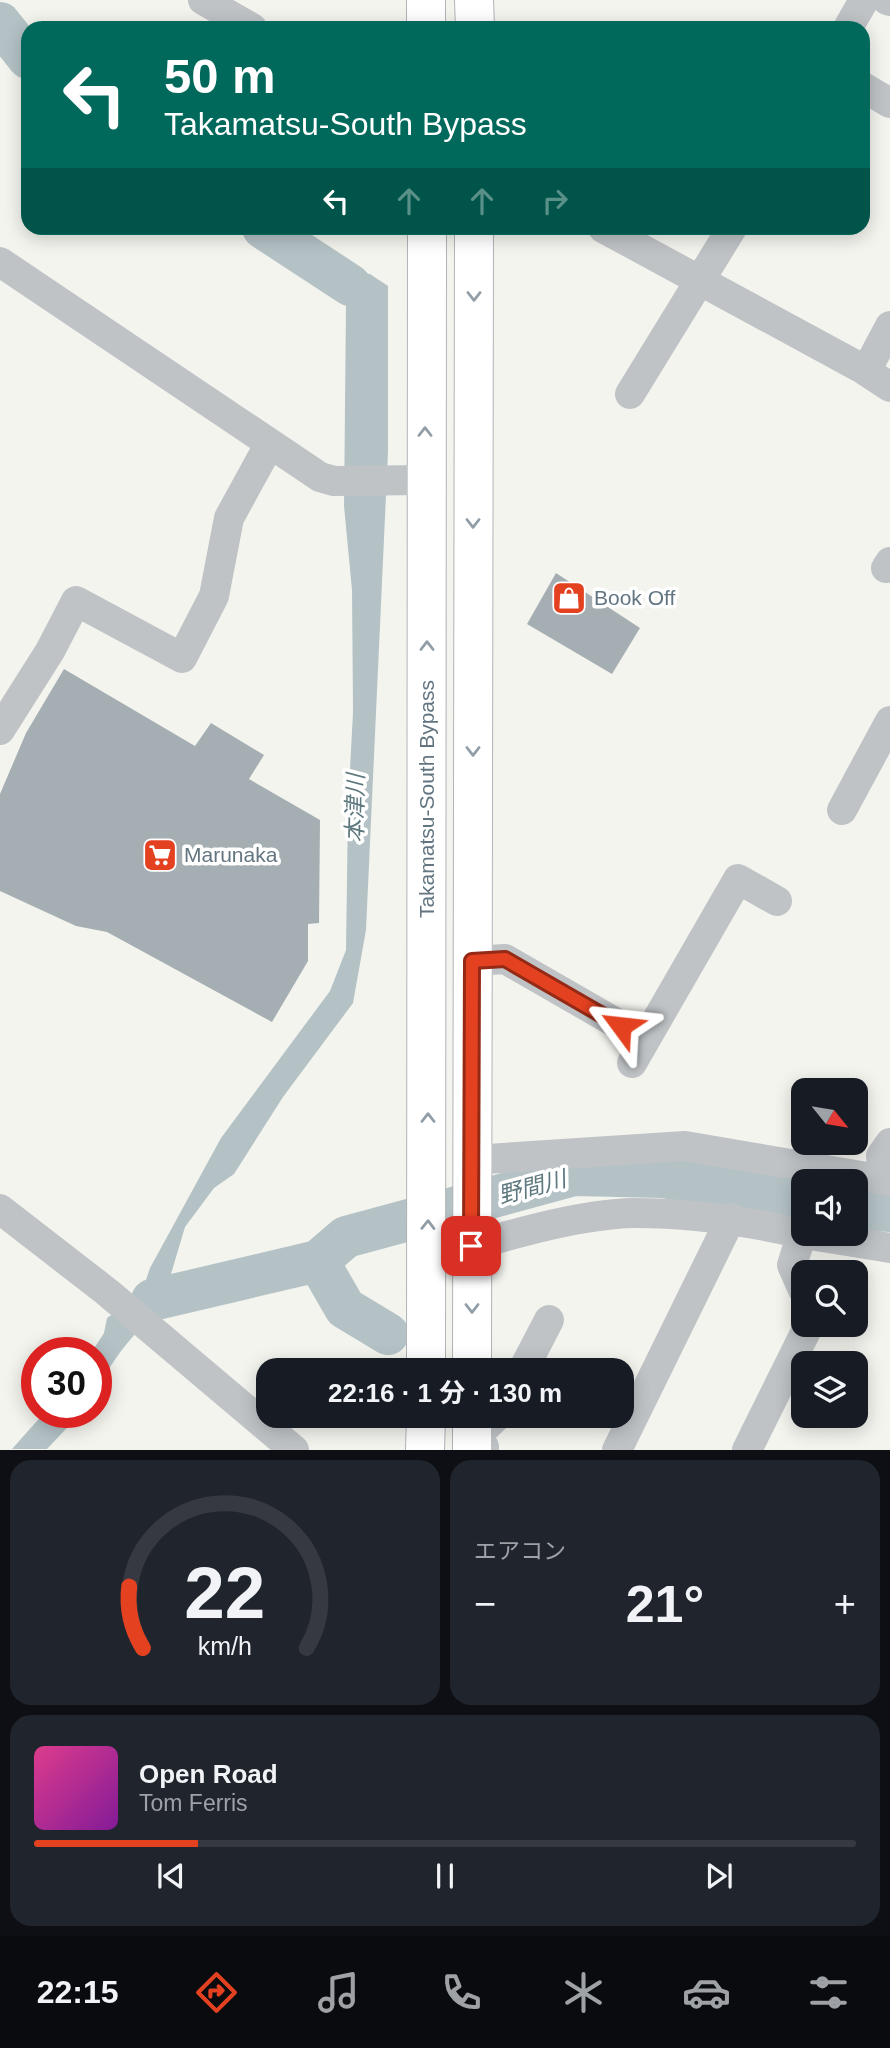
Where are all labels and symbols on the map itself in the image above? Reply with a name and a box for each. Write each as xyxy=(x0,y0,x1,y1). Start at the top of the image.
one-way arrow xyxy=(466,291,482,301)
one-way arrow xyxy=(417,426,433,437)
one-way arrow xyxy=(465,518,481,529)
shop icon: Book Off xyxy=(550,579,588,617)
place label: Book Off xyxy=(594,586,675,609)
one-way arrow xyxy=(419,640,435,650)
street label: Takamatsu-South Bypass xyxy=(415,680,438,918)
one-way arrow xyxy=(465,746,481,756)
water label: 本津川 xyxy=(341,770,369,843)
supermarket icon: Marunaka xyxy=(141,836,179,874)
place label: Marunaka xyxy=(184,843,278,866)
position arrow xyxy=(584,989,658,1063)
north arrow xyxy=(791,1078,868,1155)
one-way arrow xyxy=(420,1112,436,1123)
water label: 野間川 xyxy=(495,1165,572,1208)
pin xyxy=(441,1216,501,1276)
one-way arrow xyxy=(420,1219,436,1229)
one-way arrow xyxy=(464,1303,480,1314)
speed limit sign: 30 xyxy=(21,1337,112,1428)

